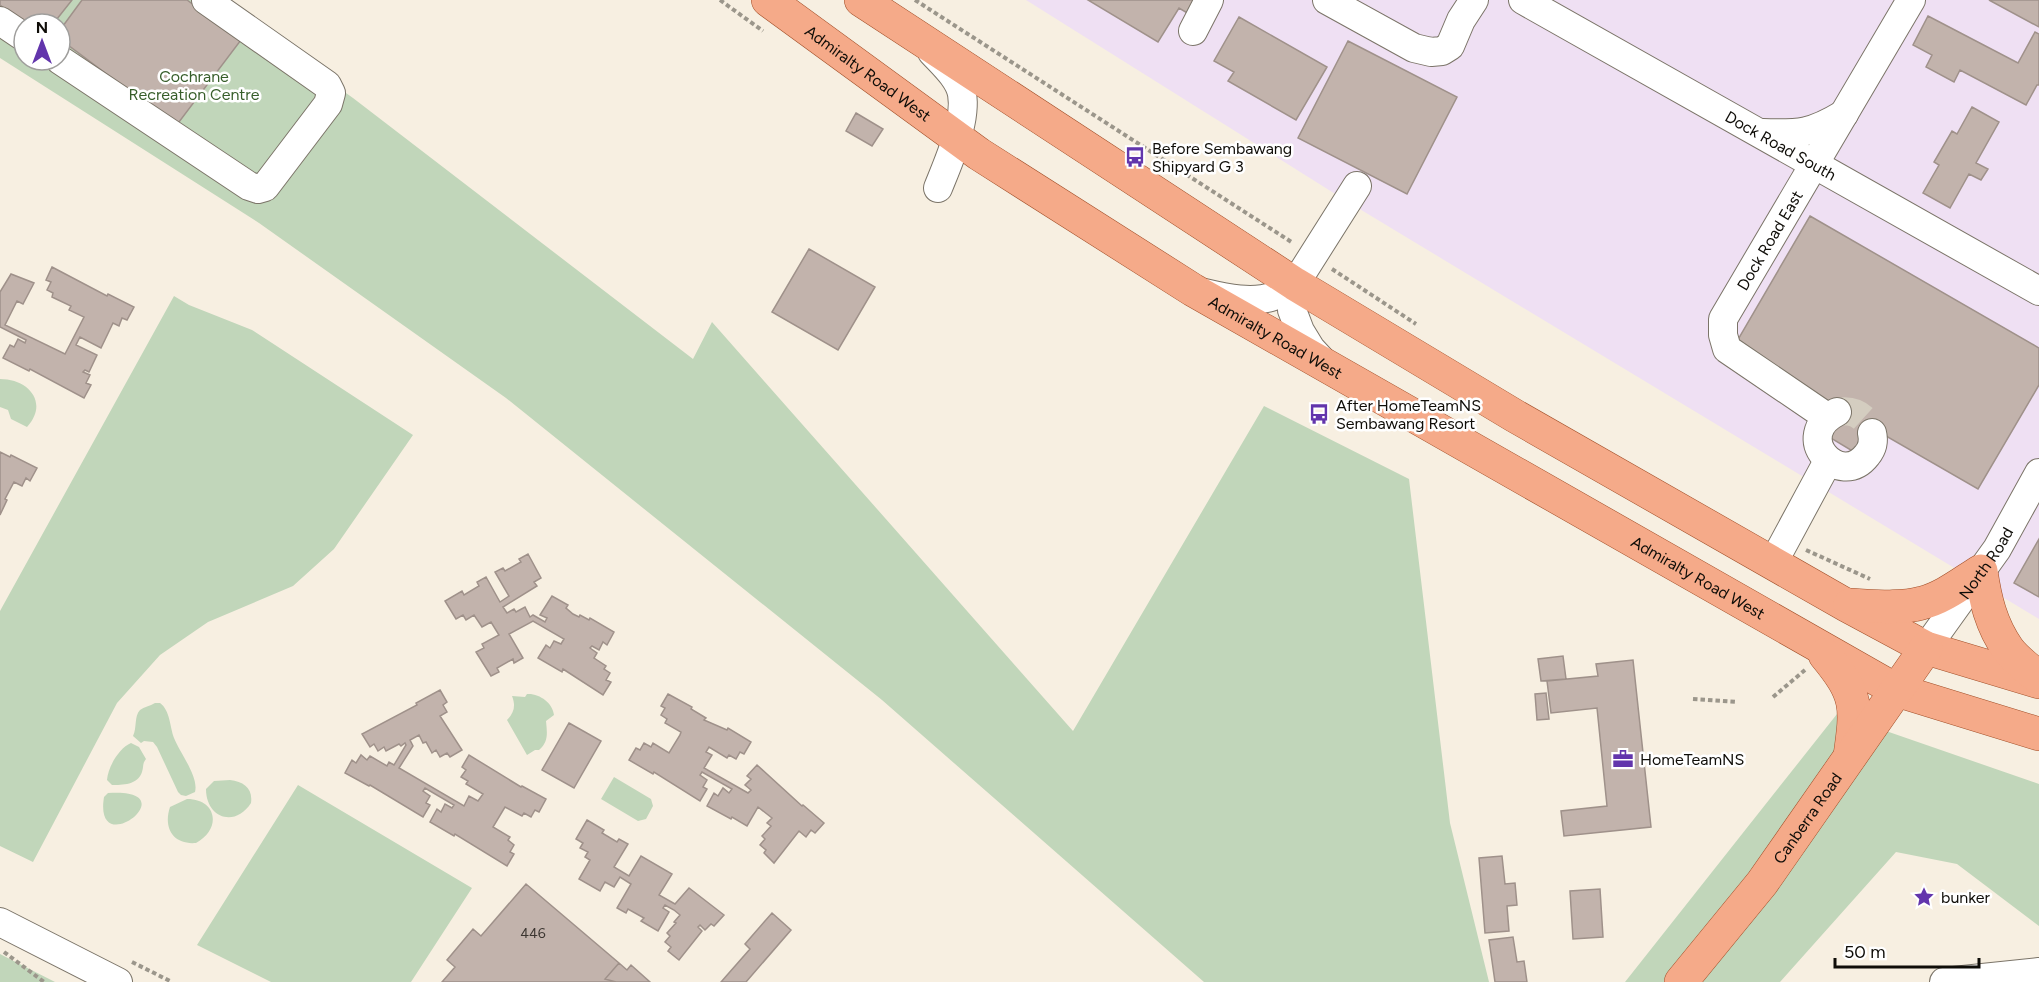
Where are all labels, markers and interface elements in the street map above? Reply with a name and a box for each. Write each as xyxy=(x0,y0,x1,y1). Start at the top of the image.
north arrow xyxy=(12,12,72,72)
text: N xyxy=(36,18,48,37)
street label: Admiralty Road West xyxy=(802,21,935,125)
park label: Cochrane Recreation Centre xyxy=(128,67,260,104)
street label: Dock Road South xyxy=(1722,107,1840,184)
place label: Before Sembawang Shipyard G 3 xyxy=(1152,139,1292,176)
bus stop icon: Before Sembawang Shipyard G 3 xyxy=(1123,145,1147,169)
street label: Dock Road East xyxy=(1733,187,1806,294)
street label: Admiralty Road West xyxy=(1206,292,1346,383)
place label: After HomeTeamNS Sembawang Resort xyxy=(1336,396,1481,433)
bus stop icon: After HomeTeamNS Sembawang Resort xyxy=(1307,402,1331,426)
street label: North Road xyxy=(1955,524,2017,603)
street label: Admiralty Road West xyxy=(1628,532,1768,623)
office icon: HomeTeamNS xyxy=(1611,747,1635,771)
place label: HomeTeamNS xyxy=(1640,750,1744,769)
street label: Canberra Road xyxy=(1769,769,1846,867)
place icon: bunker xyxy=(1912,885,1936,909)
place label: bunker xyxy=(1941,888,1991,907)
house number: 446 xyxy=(520,925,546,942)
scale bar xyxy=(1835,931,1979,969)
text: 50 m xyxy=(1844,941,1886,963)

